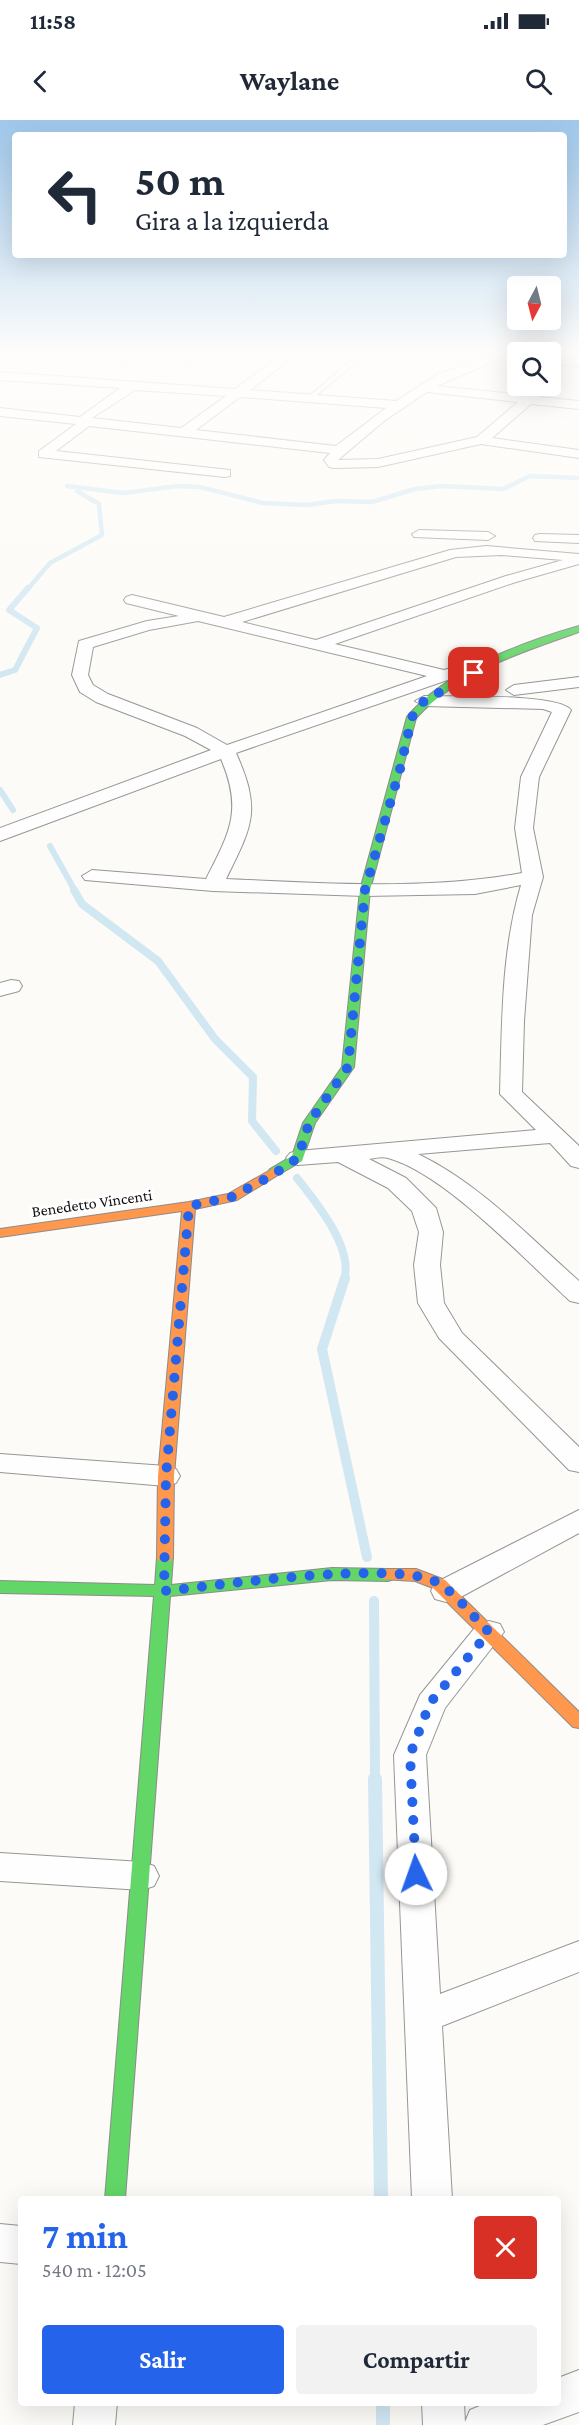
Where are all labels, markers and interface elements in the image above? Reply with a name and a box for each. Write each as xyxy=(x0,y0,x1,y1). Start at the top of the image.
text: 11:58 xyxy=(30,9,76,34)
icon: back xyxy=(24,65,57,98)
icon: search xyxy=(522,65,555,98)
text: Waylane xyxy=(240,66,339,96)
icon: left xyxy=(36,156,114,234)
text: 50 m xyxy=(135,157,225,204)
text: Gira a la izquierda xyxy=(135,206,329,236)
north arrow xyxy=(507,276,561,330)
map controls xyxy=(507,276,561,396)
button: search xyxy=(507,342,561,396)
pin xyxy=(448,647,499,698)
icon: arrive xyxy=(457,656,490,689)
street label: Benedetto Vincenti xyxy=(31,1186,153,1220)
position arrow xyxy=(384,1842,448,1906)
text: 7 min xyxy=(42,2216,128,2256)
button: close xyxy=(474,2216,537,2279)
text: 540 m · 12:05 xyxy=(42,2259,147,2281)
button: Salir xyxy=(42,2325,284,2394)
button: Compartir xyxy=(296,2325,537,2394)

